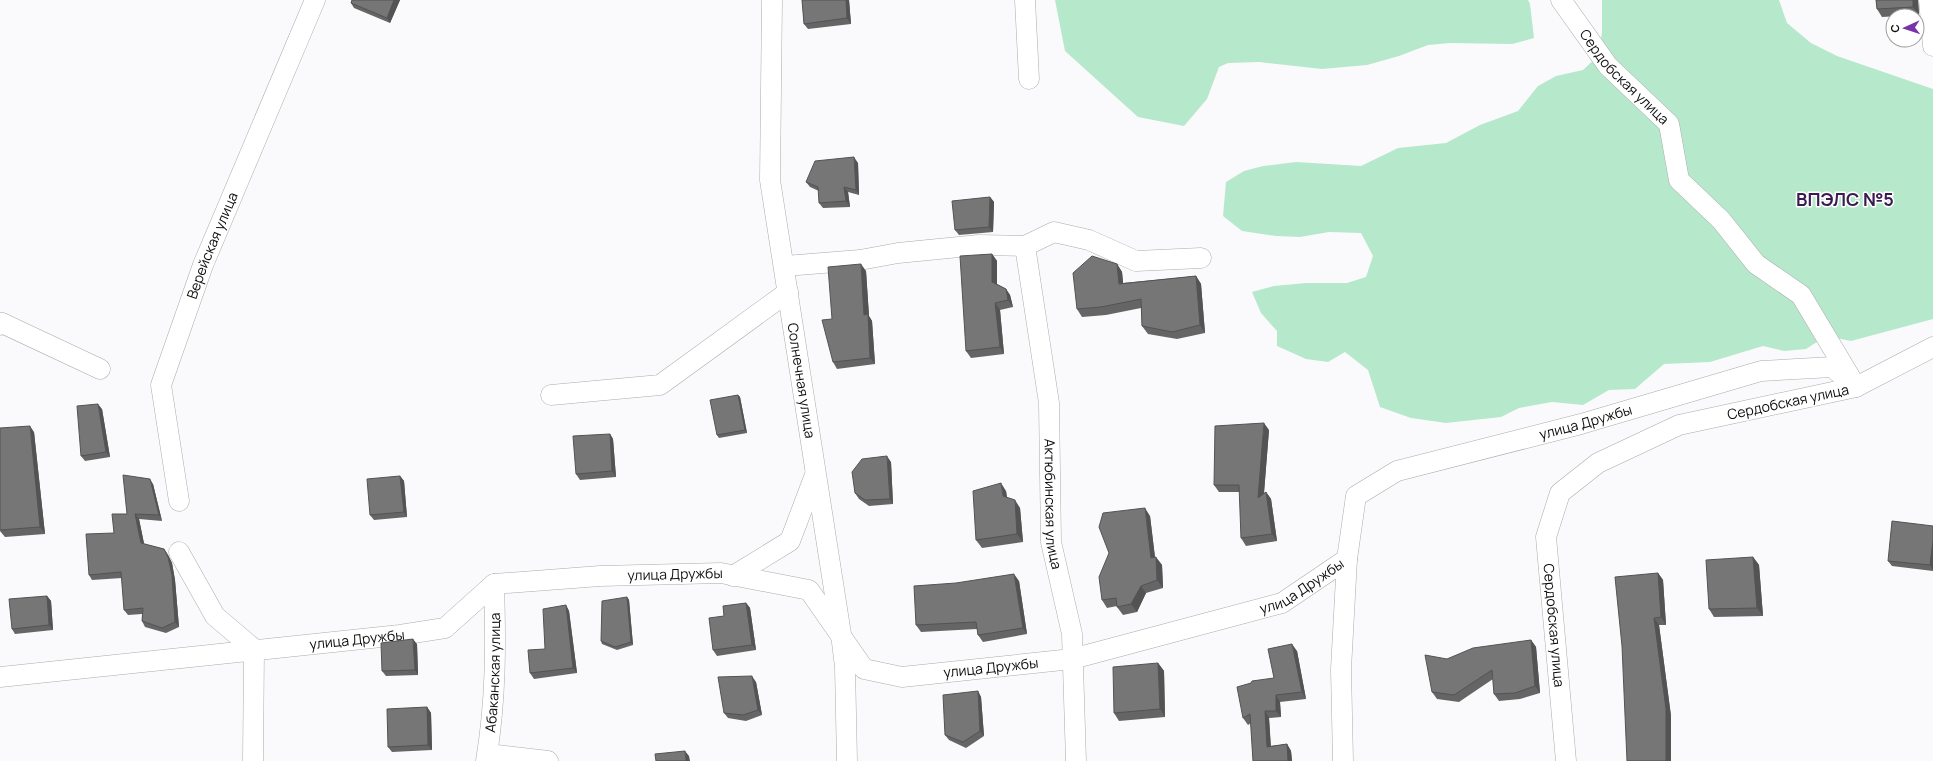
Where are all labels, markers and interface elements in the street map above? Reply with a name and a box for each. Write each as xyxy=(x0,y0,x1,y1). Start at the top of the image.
north arrow xyxy=(1885,8,1925,48)
text: С xyxy=(1887,24,1902,33)
street label: Сердобская улица xyxy=(1576,25,1674,128)
district label: ВПЭЛС №5 xyxy=(1796,187,1894,211)
street label: Верейская улица xyxy=(182,189,242,301)
street label: Солнечная улица xyxy=(783,321,820,440)
street label: Сердобская улица xyxy=(1725,379,1850,424)
street label: улица Дружбы xyxy=(1537,400,1634,443)
street label: Актюбинская улица xyxy=(1041,439,1067,571)
street label: улица Дружбы xyxy=(1258,554,1347,618)
street label: улица Дружбы xyxy=(627,563,723,584)
street label: Сердобская улица xyxy=(1539,563,1569,688)
street label: Абаканская улица xyxy=(480,612,504,733)
street label: улица Дружбы xyxy=(309,625,405,653)
street label: улица Дружбы xyxy=(942,653,1039,682)

